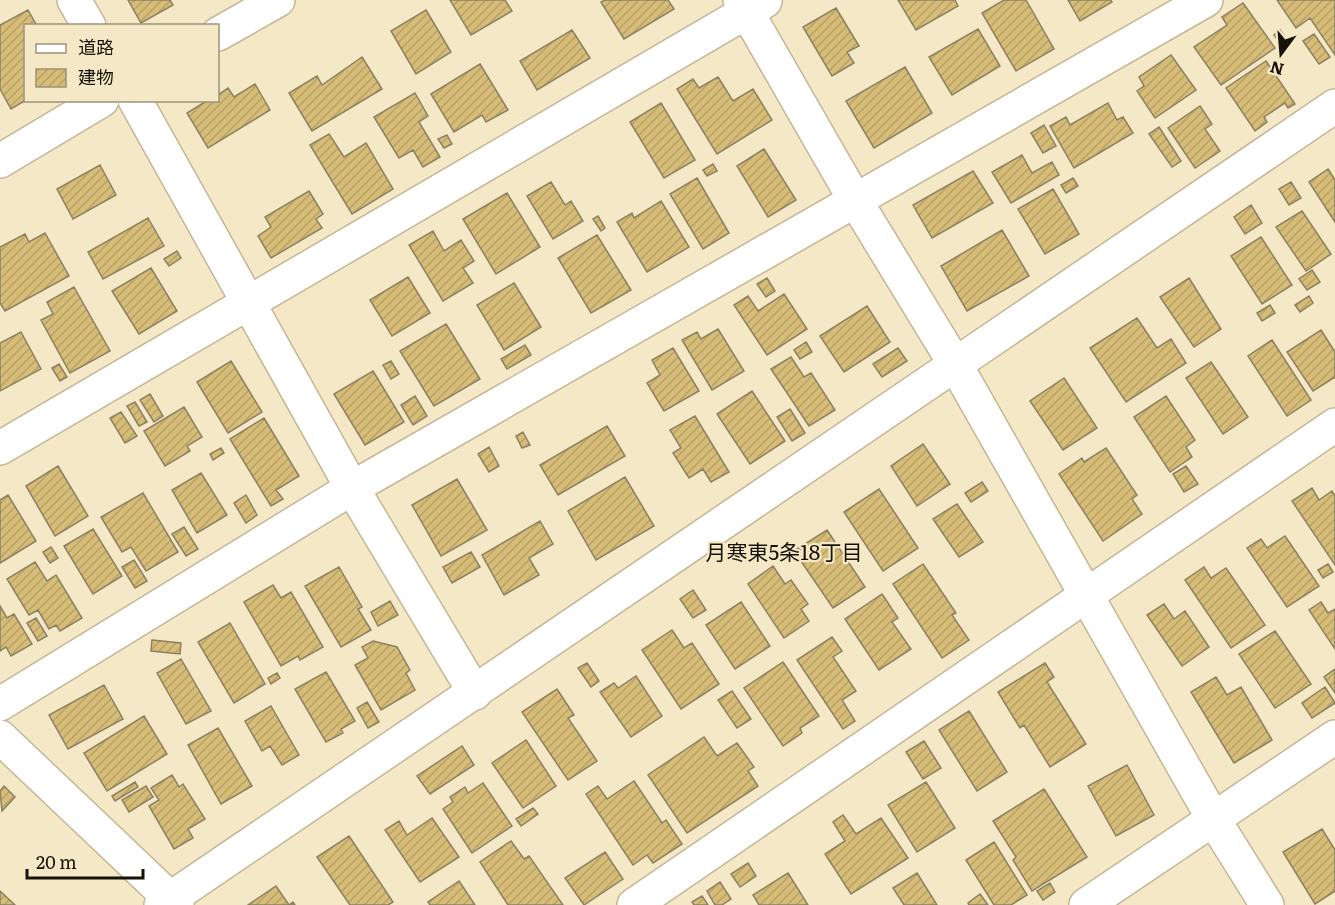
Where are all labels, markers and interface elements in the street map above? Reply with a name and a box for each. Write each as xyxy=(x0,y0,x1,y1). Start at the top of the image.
legend xyxy=(24,24,219,102)
north arrow xyxy=(1251,24,1311,84)
text: 道路 xyxy=(78,33,114,60)
text: N xyxy=(1267,56,1286,83)
text: 建物 xyxy=(78,63,114,90)
district label: 月寒東5条18丁目 xyxy=(706,535,862,566)
scale bar xyxy=(27,842,142,880)
text: 20 m xyxy=(36,848,77,875)

